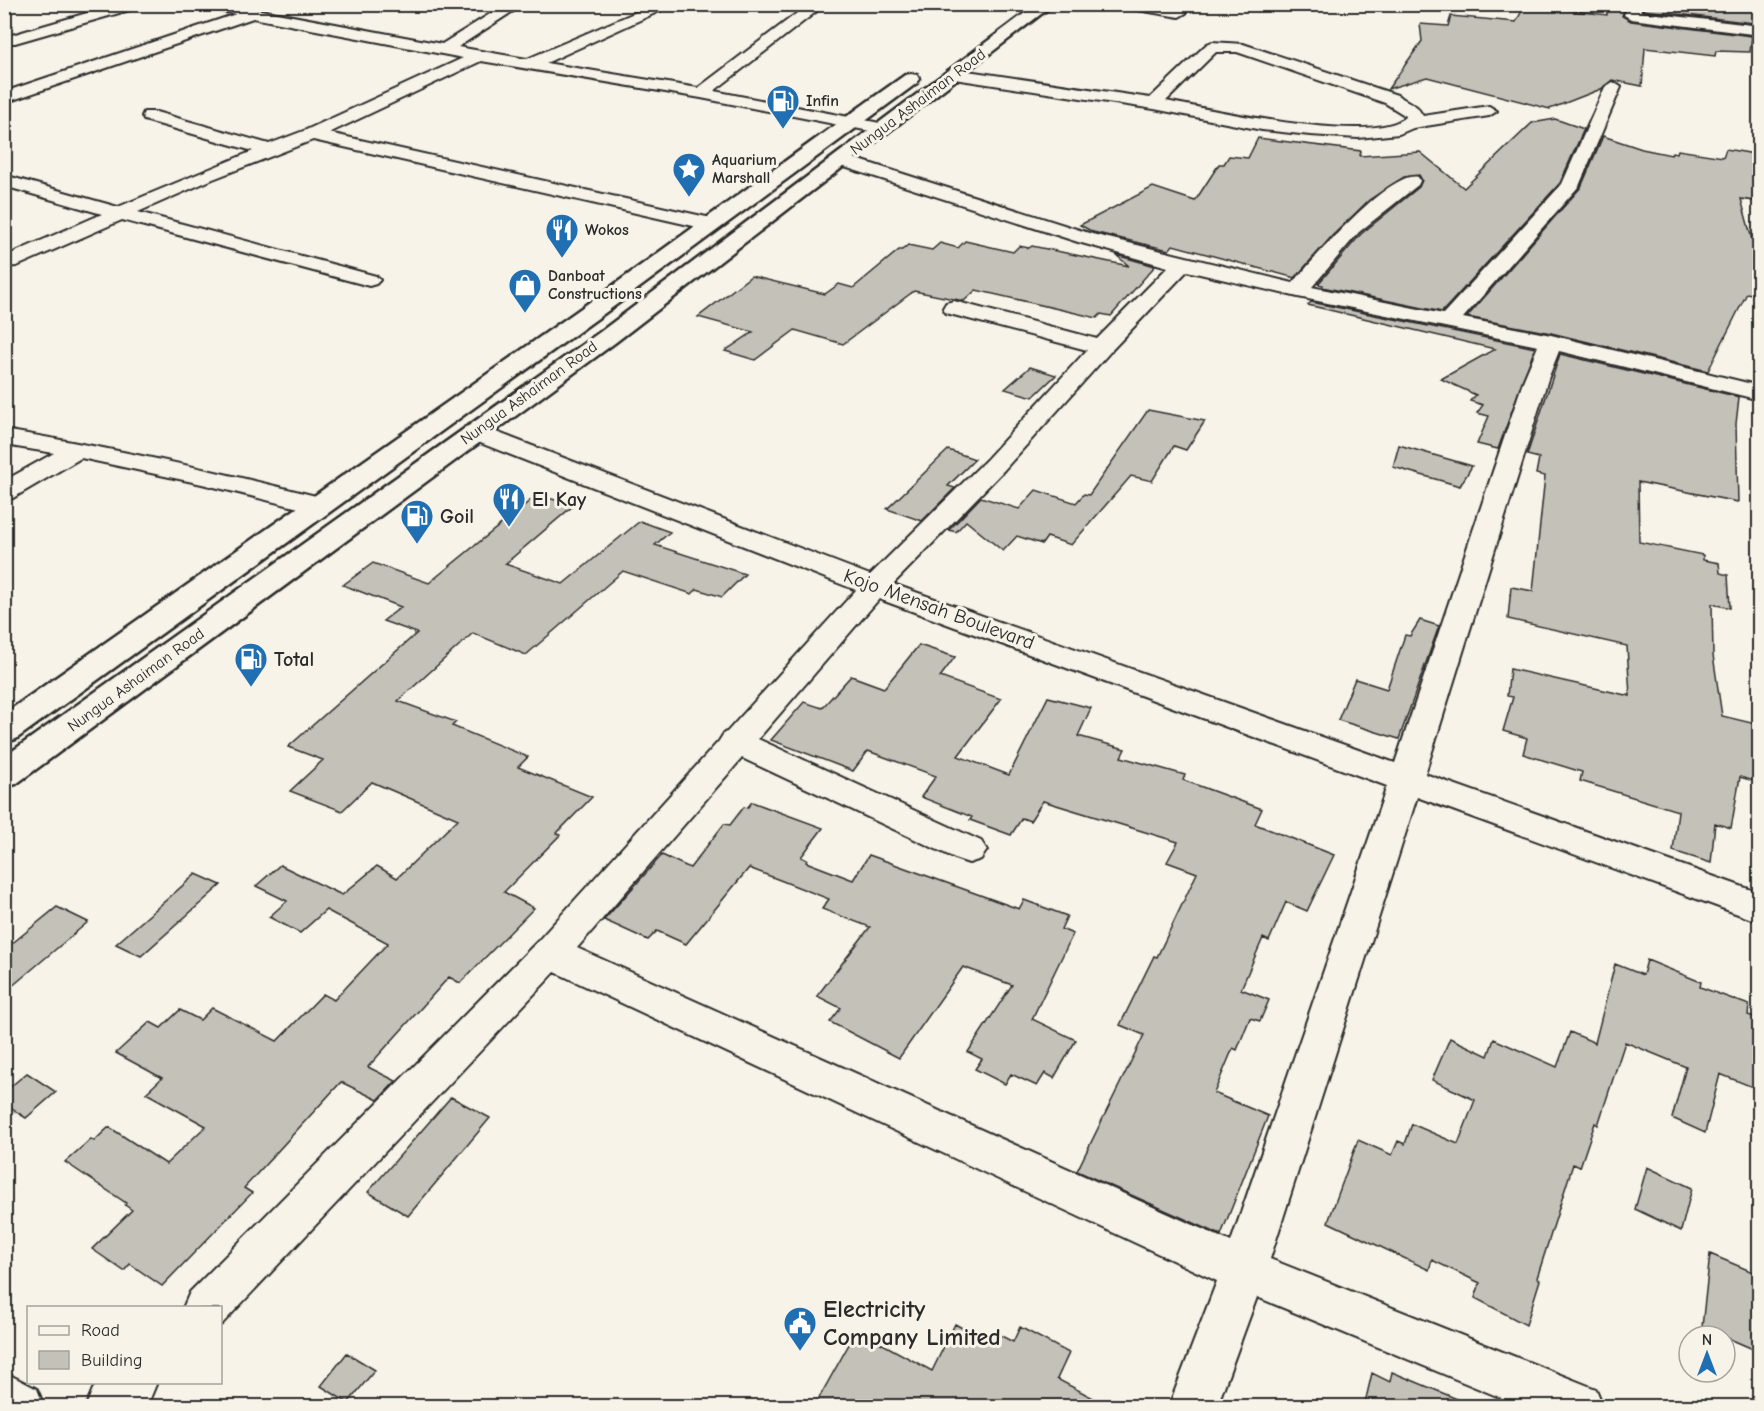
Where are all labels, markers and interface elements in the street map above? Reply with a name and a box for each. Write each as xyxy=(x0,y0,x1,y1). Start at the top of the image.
street label: Nungua Ashaiman Road xyxy=(847,45,989,159)
fuel station icon: Infin xyxy=(765,83,801,130)
place label: Infin xyxy=(806,92,839,110)
place icon: Aquarium Marshall xyxy=(671,151,707,198)
place label: Aquarium Marshall xyxy=(712,151,777,187)
restaurant icon: Wokos xyxy=(544,212,580,259)
place label: Wokos xyxy=(585,221,629,239)
shop icon: Danboat Constructions xyxy=(507,267,543,314)
place label: Danboat Constructions xyxy=(548,267,642,303)
street label: Nungua Ashaiman Road xyxy=(457,337,601,449)
restaurant icon: El Kay xyxy=(491,481,527,528)
place label: El Kay xyxy=(532,488,587,511)
fuel station icon: Goil xyxy=(399,498,435,545)
place label: Goil xyxy=(440,505,474,528)
street label: Kojo Mensah Boulevard xyxy=(840,564,1038,654)
street label: Nungua Ashaiman Road xyxy=(64,624,208,736)
fuel station icon: Total xyxy=(233,641,269,688)
place label: Total xyxy=(274,648,314,671)
place label: Electricity Company Limited xyxy=(823,1295,1001,1351)
public building icon: Electricity Company Limited xyxy=(782,1305,818,1352)
legend xyxy=(27,1306,222,1384)
text: Road xyxy=(81,1320,120,1341)
north arrow xyxy=(1677,1324,1737,1384)
text: N xyxy=(1702,1331,1712,1349)
text: Building xyxy=(81,1350,143,1371)

